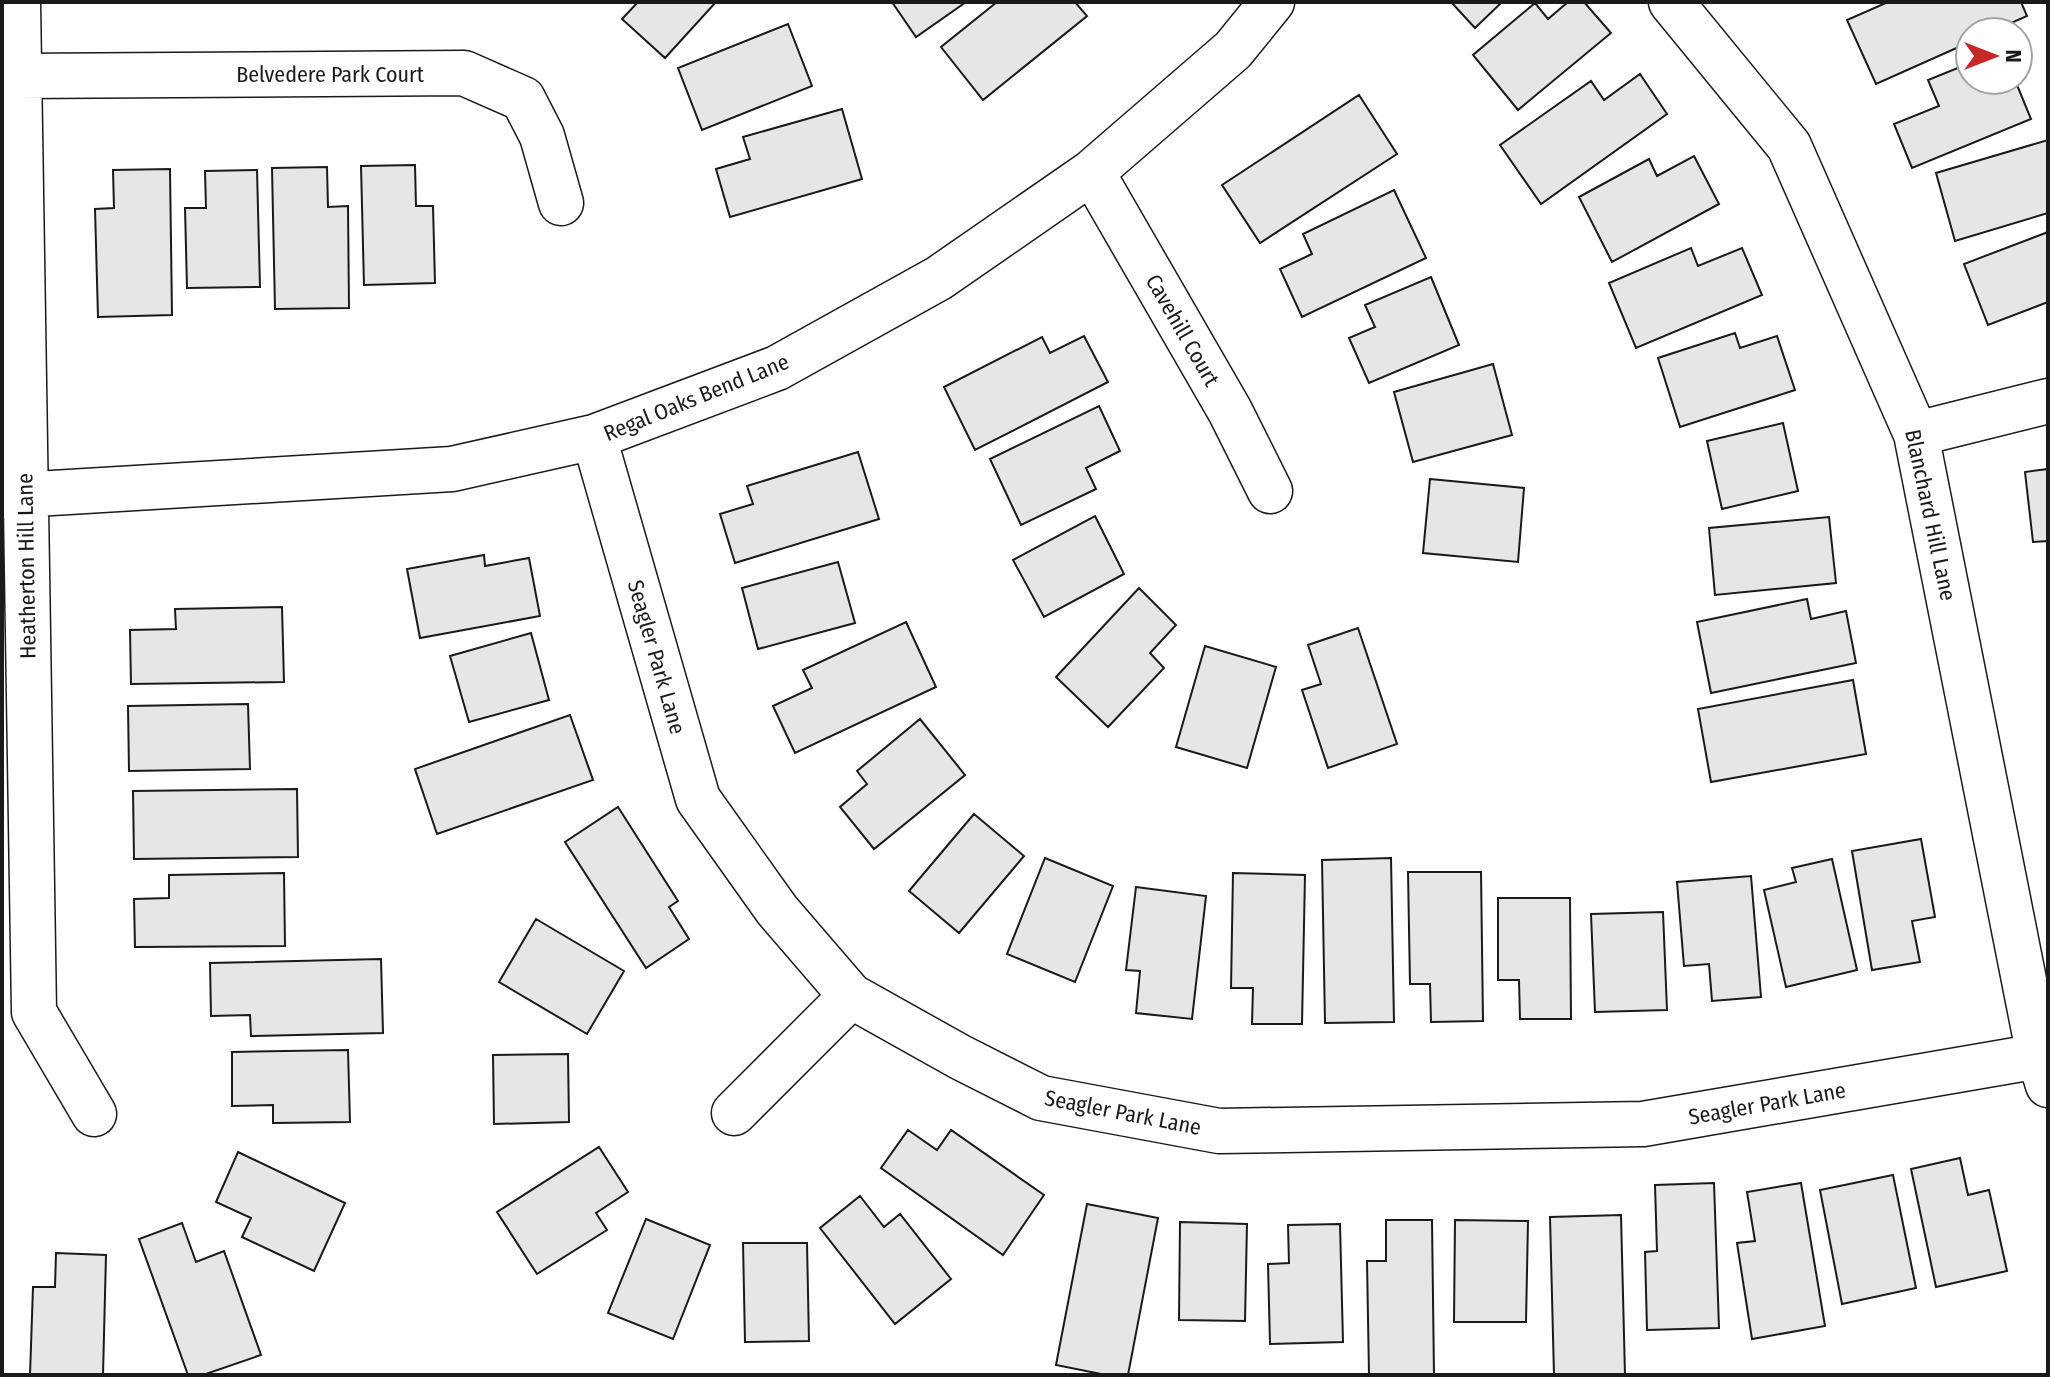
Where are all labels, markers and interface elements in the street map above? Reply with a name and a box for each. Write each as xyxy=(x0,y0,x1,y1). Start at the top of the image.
north arrow xyxy=(1954,16,2034,96)
text: N xyxy=(2000,49,2027,63)
street label: Belvedere Park Court xyxy=(236,61,425,88)
street label: Cavehill Court xyxy=(1140,270,1226,392)
street label: Regal Oaks Bend Lane xyxy=(600,348,793,447)
street label: Blanchard Hill Lane xyxy=(1899,427,1962,603)
street label: Heatherton Hill Lane xyxy=(11,473,42,659)
street label: Seagler Park Lane xyxy=(622,577,691,737)
street label: Seagler Park Lane xyxy=(1686,1076,1848,1131)
street label: Seagler Park Lane xyxy=(1042,1084,1204,1141)

